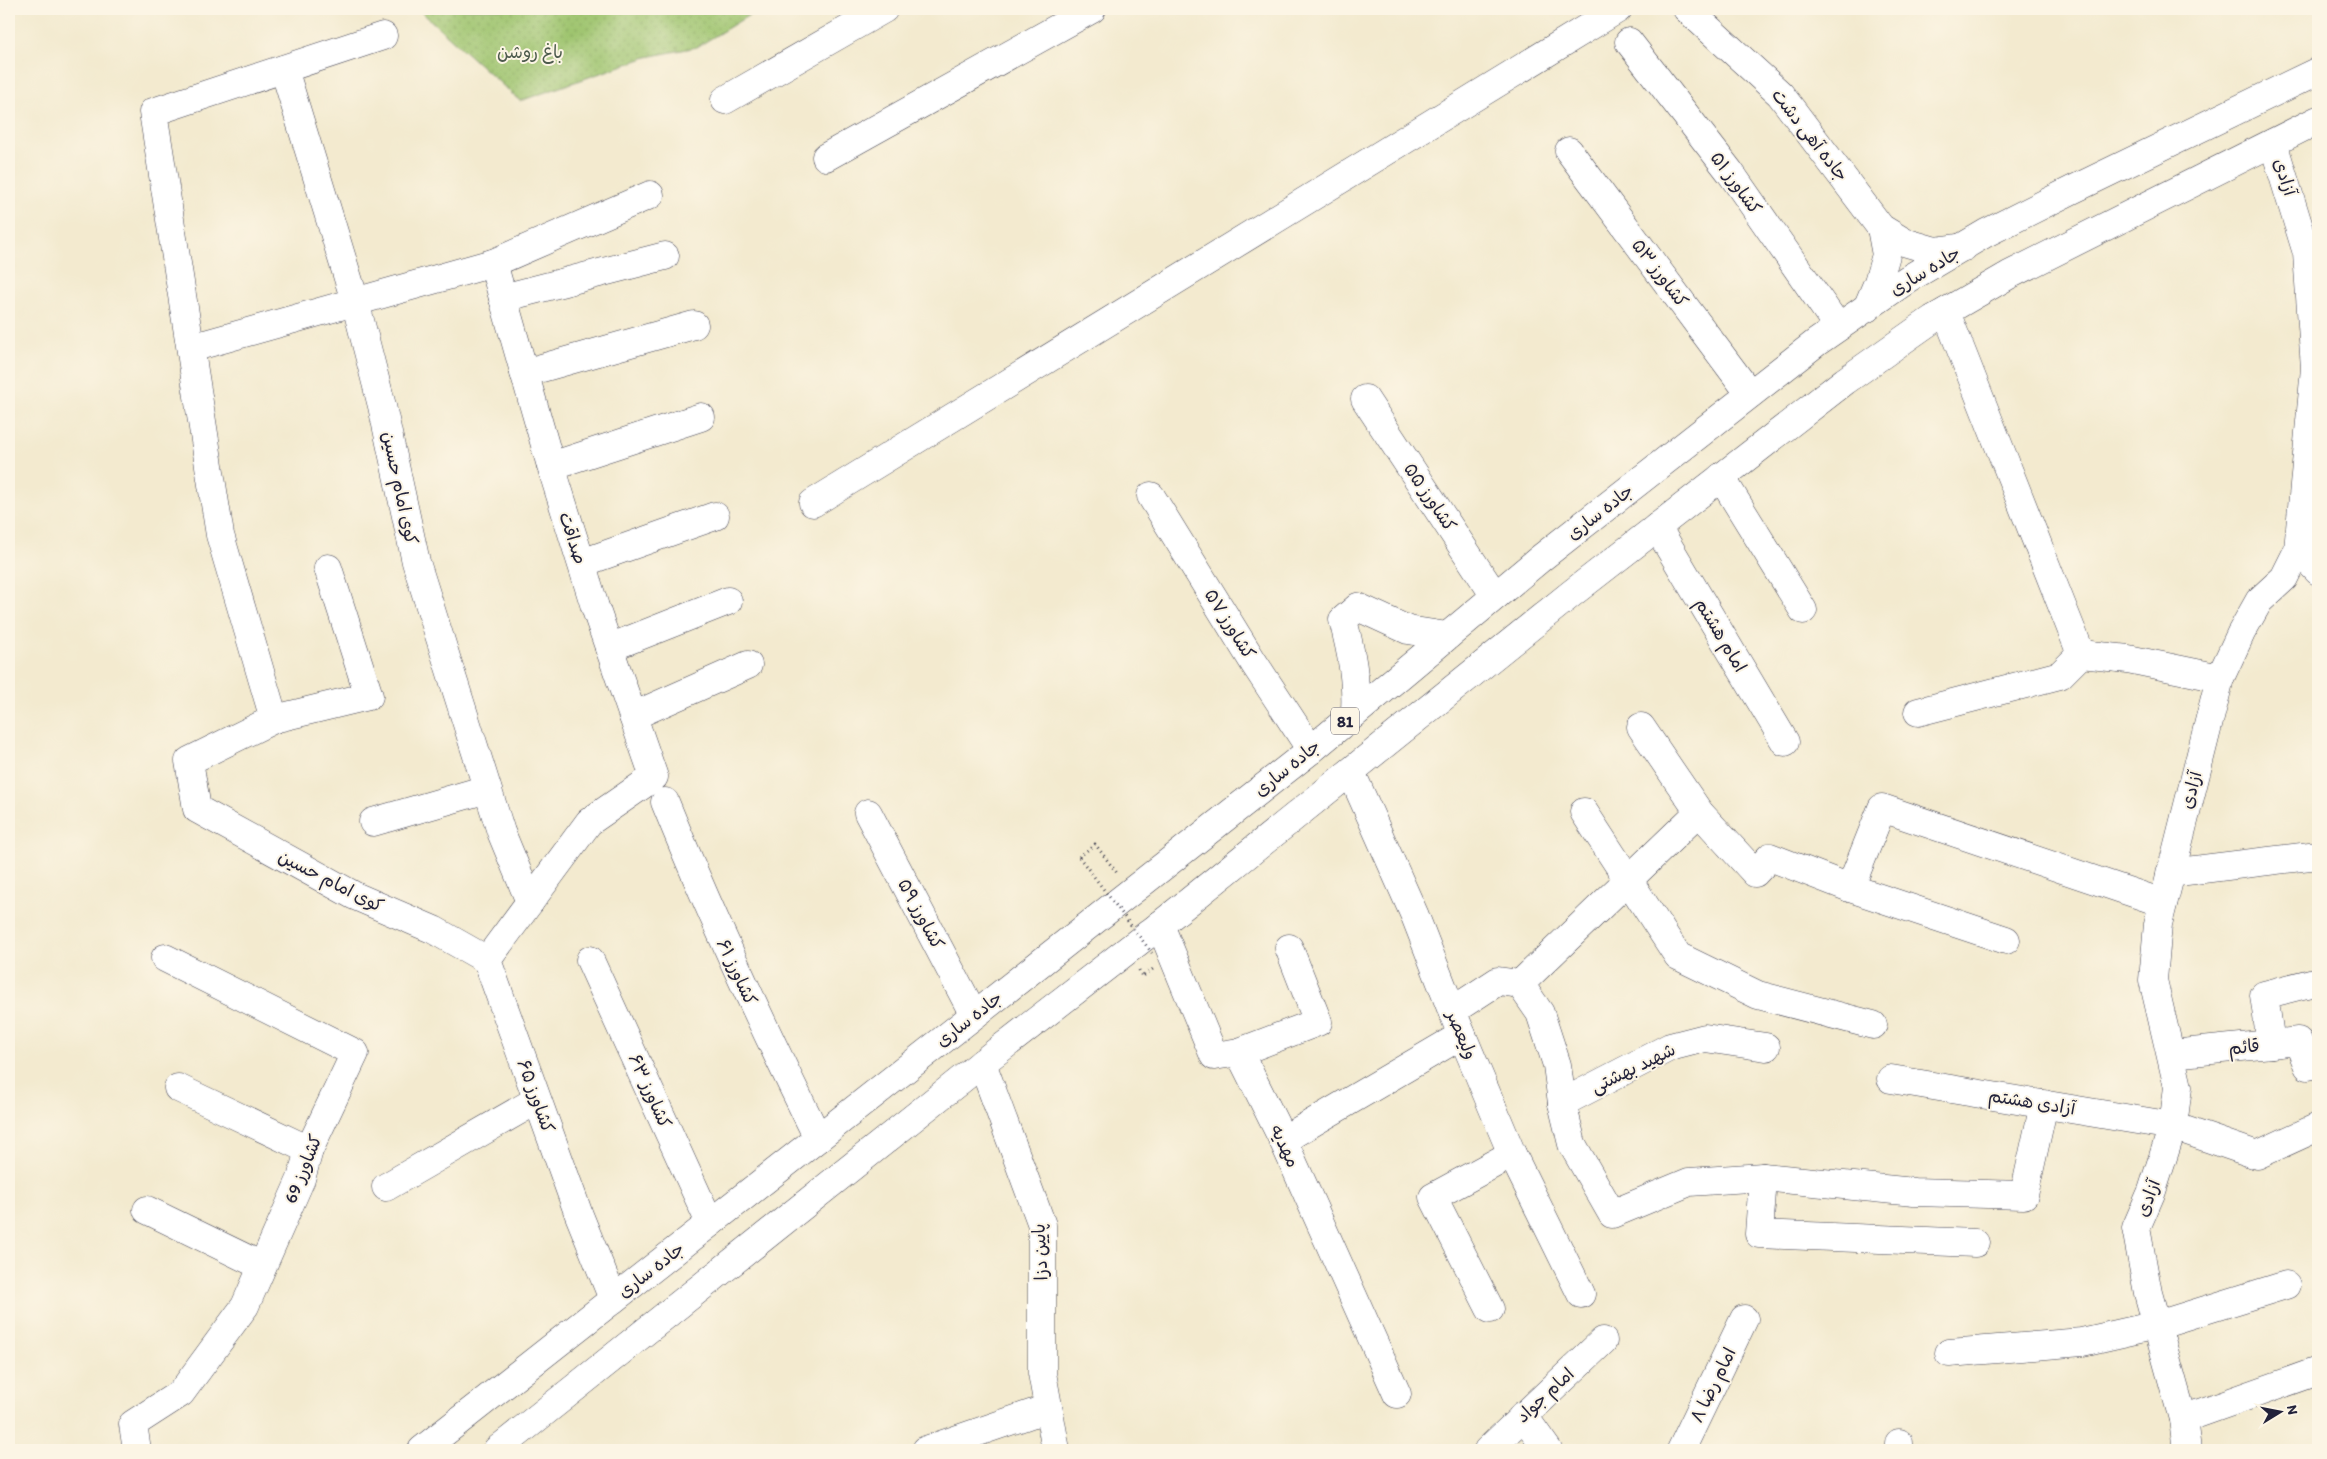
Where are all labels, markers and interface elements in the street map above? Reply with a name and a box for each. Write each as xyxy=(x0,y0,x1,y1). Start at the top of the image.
park label: باغ روشن xyxy=(497,41,563,64)
street label: جاده آهی دشت xyxy=(1767,84,1853,186)
street label: کشاورز ۵۱ xyxy=(1706,147,1766,219)
street label: آزادی xyxy=(2269,155,2302,200)
street label: کشاورز ۵۳ xyxy=(1627,234,1693,312)
street label: جاده ساری xyxy=(1886,241,1964,301)
street label: کوی امام حسین xyxy=(374,429,423,548)
street label: کشاورز ۵۵ xyxy=(1399,458,1461,536)
street label: جاده ساری xyxy=(1562,479,1638,545)
street label: صداقت xyxy=(554,509,592,567)
street label: کشاورز ۵۷ xyxy=(1200,585,1260,663)
street label: امام هشتم xyxy=(1688,594,1752,678)
road number: 81 xyxy=(1331,708,1359,734)
street label: جاده ساری xyxy=(1250,735,1324,801)
street label: آزادی xyxy=(2175,767,2207,811)
street label: کوی امام حسین xyxy=(273,845,388,920)
street label: کشاورز ۵۹ xyxy=(893,875,949,954)
street label: کشاورز ۶۱ xyxy=(712,935,762,1009)
street label: جاده ساری xyxy=(931,986,1007,1052)
street label: ولیعصر xyxy=(1441,1006,1482,1063)
street label: قائم xyxy=(2227,1034,2261,1063)
street label: شهید بهشتی xyxy=(1587,1038,1679,1098)
street label: کشاورز ۶۳ xyxy=(624,1050,676,1132)
street label: کشاورز ۶۵ xyxy=(513,1056,560,1136)
street label: آزادی هشتم xyxy=(1987,1084,2079,1123)
street label: مهدیه xyxy=(1266,1121,1304,1171)
street label: کشاورز 69 xyxy=(279,1131,327,1207)
street label: آزادی xyxy=(2131,1175,2166,1220)
street label: پایین دزا xyxy=(1028,1223,1053,1281)
street label: جاده ساری xyxy=(613,1237,689,1303)
street label: امام رضا ۸ xyxy=(1685,1344,1743,1427)
street label: امام جواد xyxy=(1511,1363,1581,1430)
north arrow xyxy=(2254,1386,2304,1436)
text: N xyxy=(2283,1404,2302,1416)

